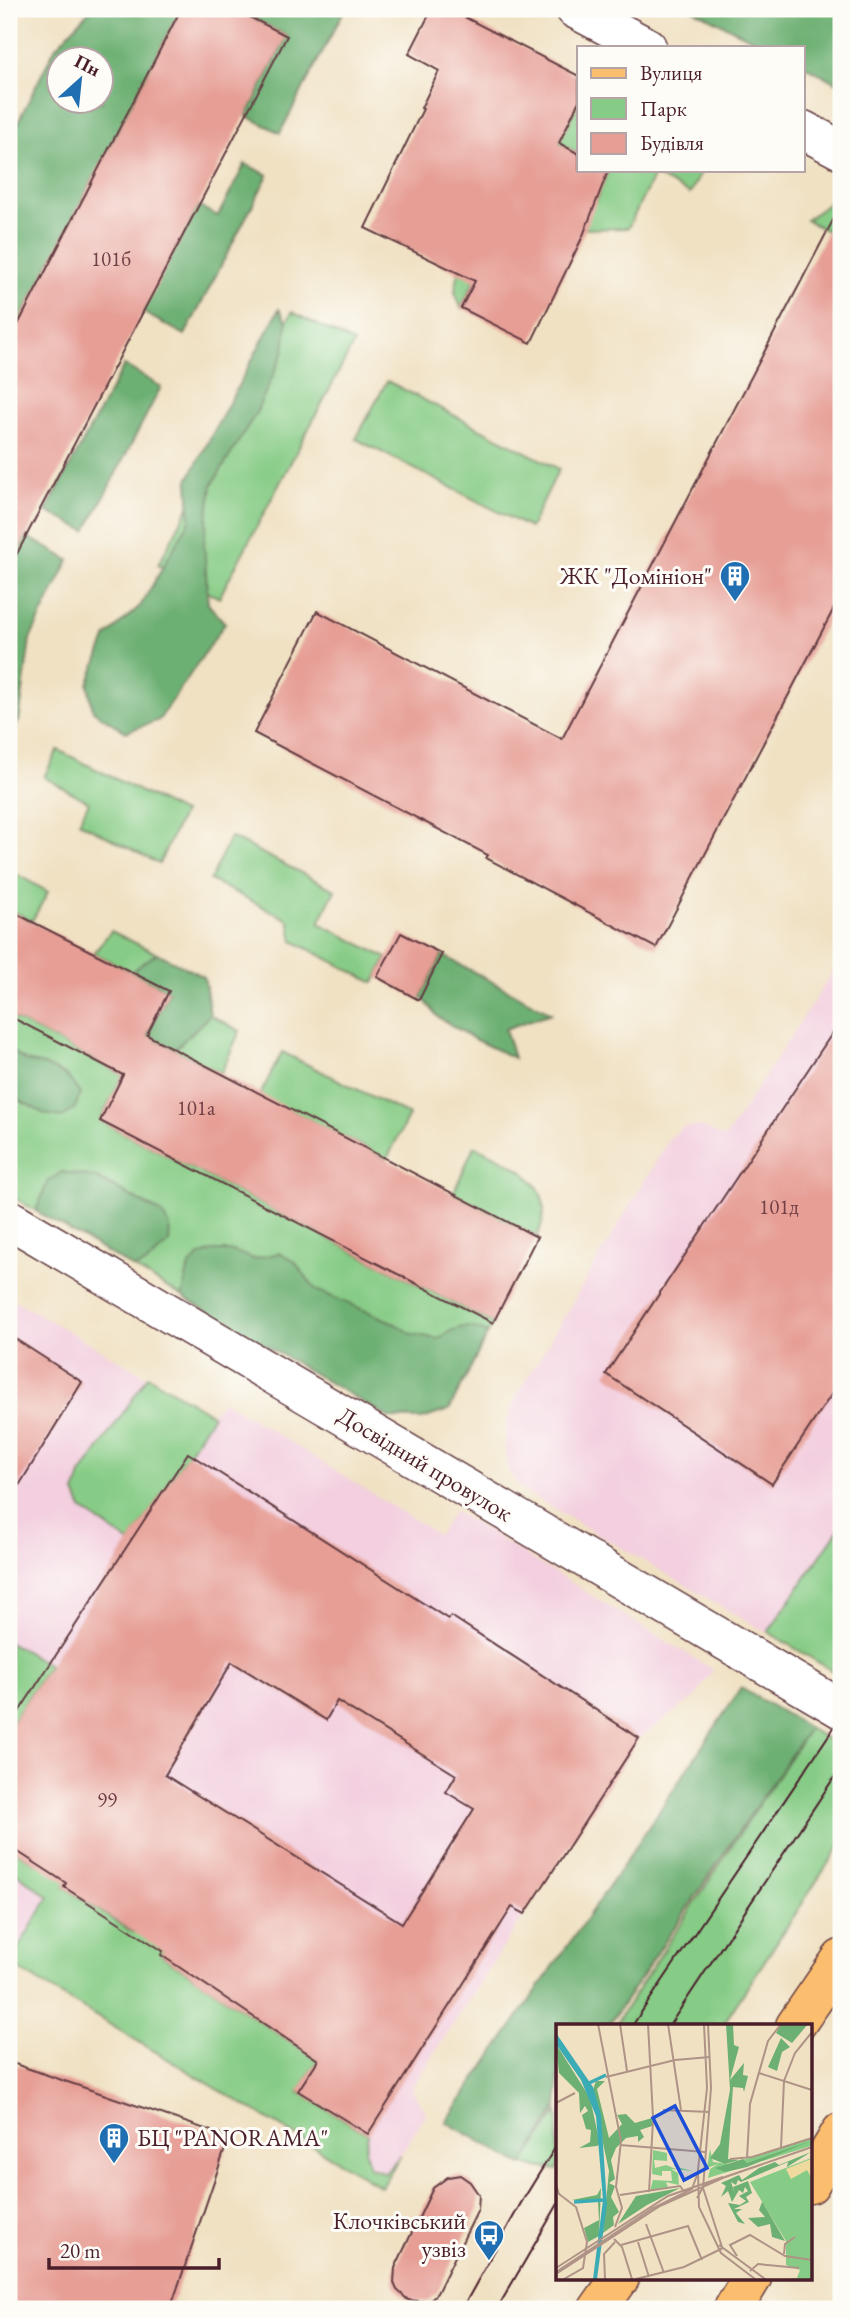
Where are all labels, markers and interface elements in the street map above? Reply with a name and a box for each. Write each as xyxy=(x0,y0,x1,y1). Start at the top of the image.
north arrow xyxy=(46,46,116,116)
legend xyxy=(577,46,804,172)
text: Пн xyxy=(70,48,105,82)
text: Вулиця xyxy=(640,59,702,86)
text: Парк xyxy=(640,95,687,122)
text: Будівля xyxy=(640,129,704,156)
house number: 101б xyxy=(91,245,131,272)
building icon: ЖК "Домініон" xyxy=(718,559,752,603)
place label: ЖК "Домініон" xyxy=(559,560,712,591)
house number: 101а xyxy=(177,1094,216,1121)
house number: 101д xyxy=(759,1193,799,1220)
street label: Досвідний провулок xyxy=(332,1399,519,1528)
house number: 99 xyxy=(97,1786,117,1813)
inset map xyxy=(556,2024,812,2280)
building icon: БЦ "PANORAMA" xyxy=(97,2121,131,2165)
place label: БЦ "PANORAMA" xyxy=(137,2122,328,2153)
place label: Клочківський узвіз xyxy=(333,2205,466,2264)
bus stop icon: Клочківський узвіз xyxy=(472,2218,506,2262)
scale bar xyxy=(49,2227,219,2271)
text: 20 m xyxy=(60,2237,101,2264)

